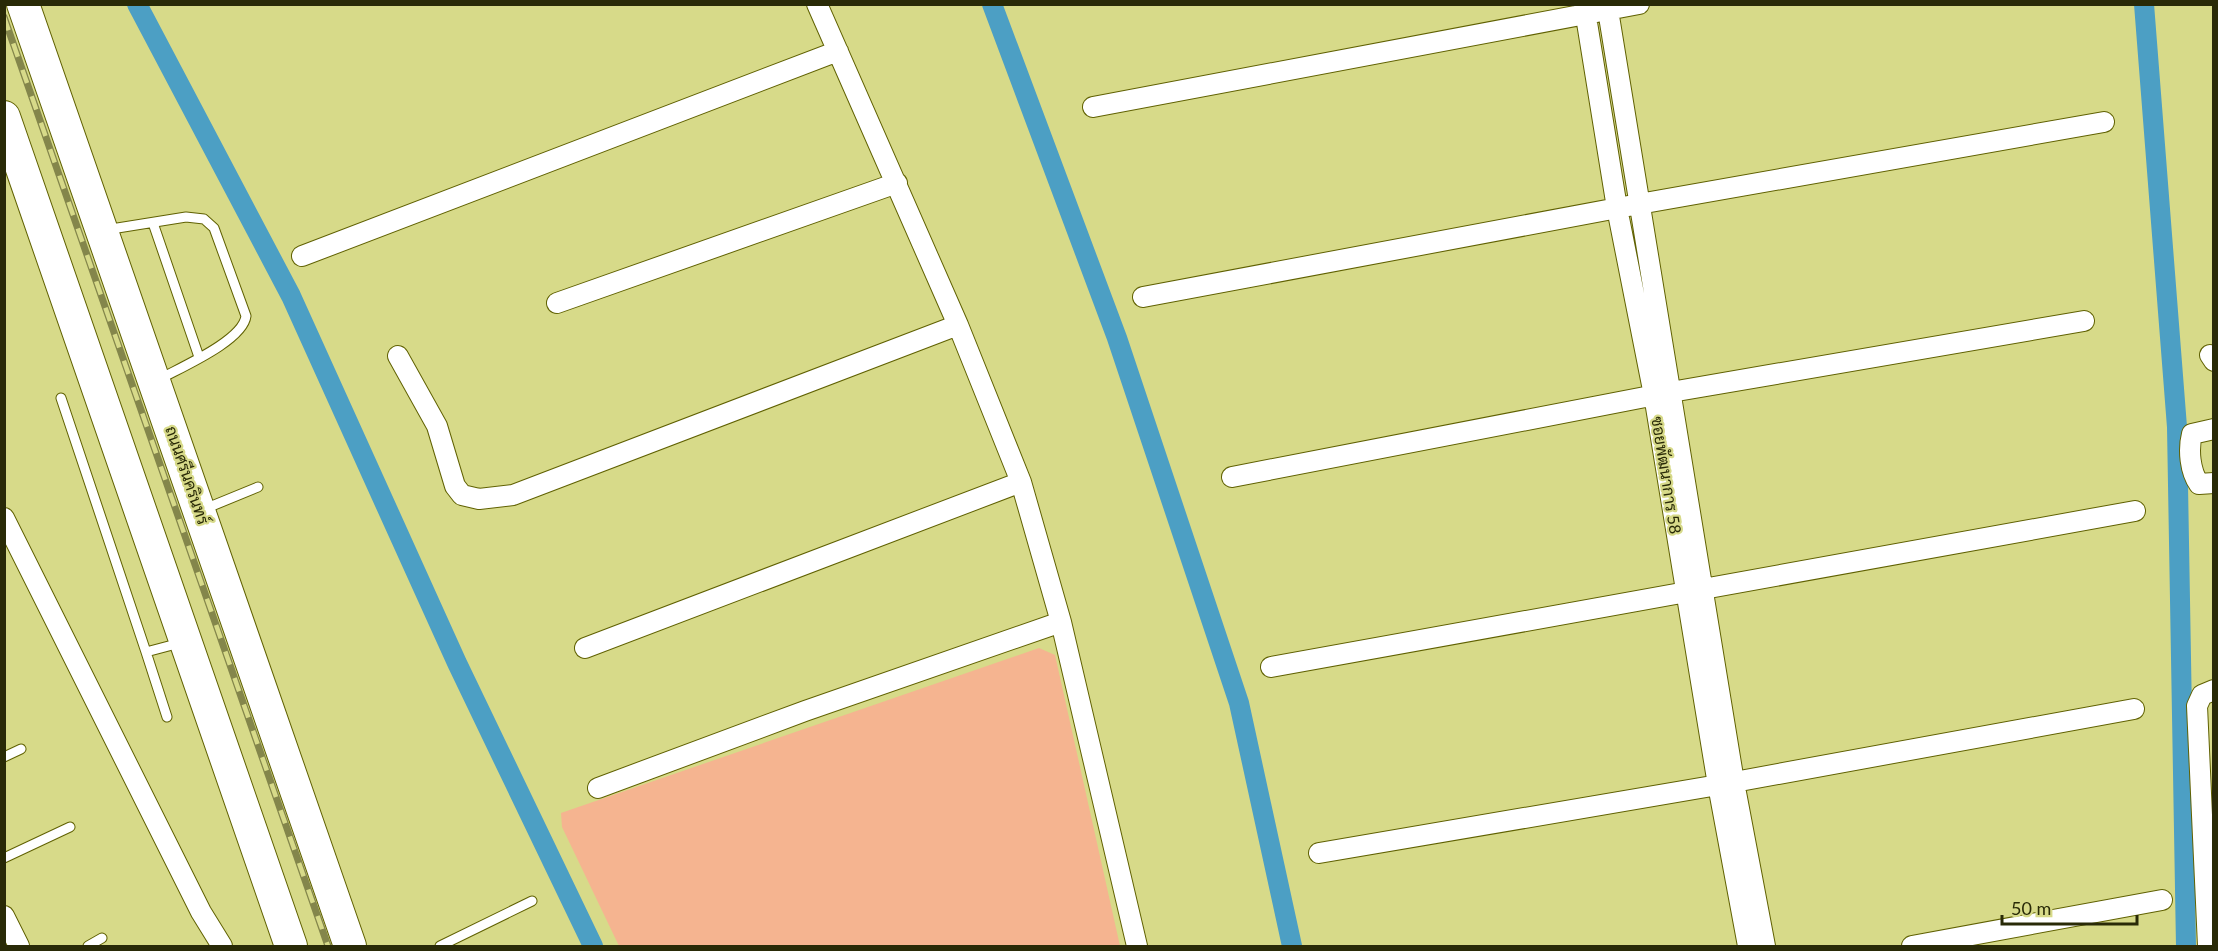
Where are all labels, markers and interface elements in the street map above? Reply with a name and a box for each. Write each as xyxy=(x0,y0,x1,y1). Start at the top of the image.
street label: ซอยพัฒนาการ 58 xyxy=(1648,415,1686,535)
street label: ถนนศรีนครินทร์ xyxy=(162,423,216,527)
scale bar xyxy=(2002,888,2137,926)
text: 50 m xyxy=(2011,897,2051,919)

